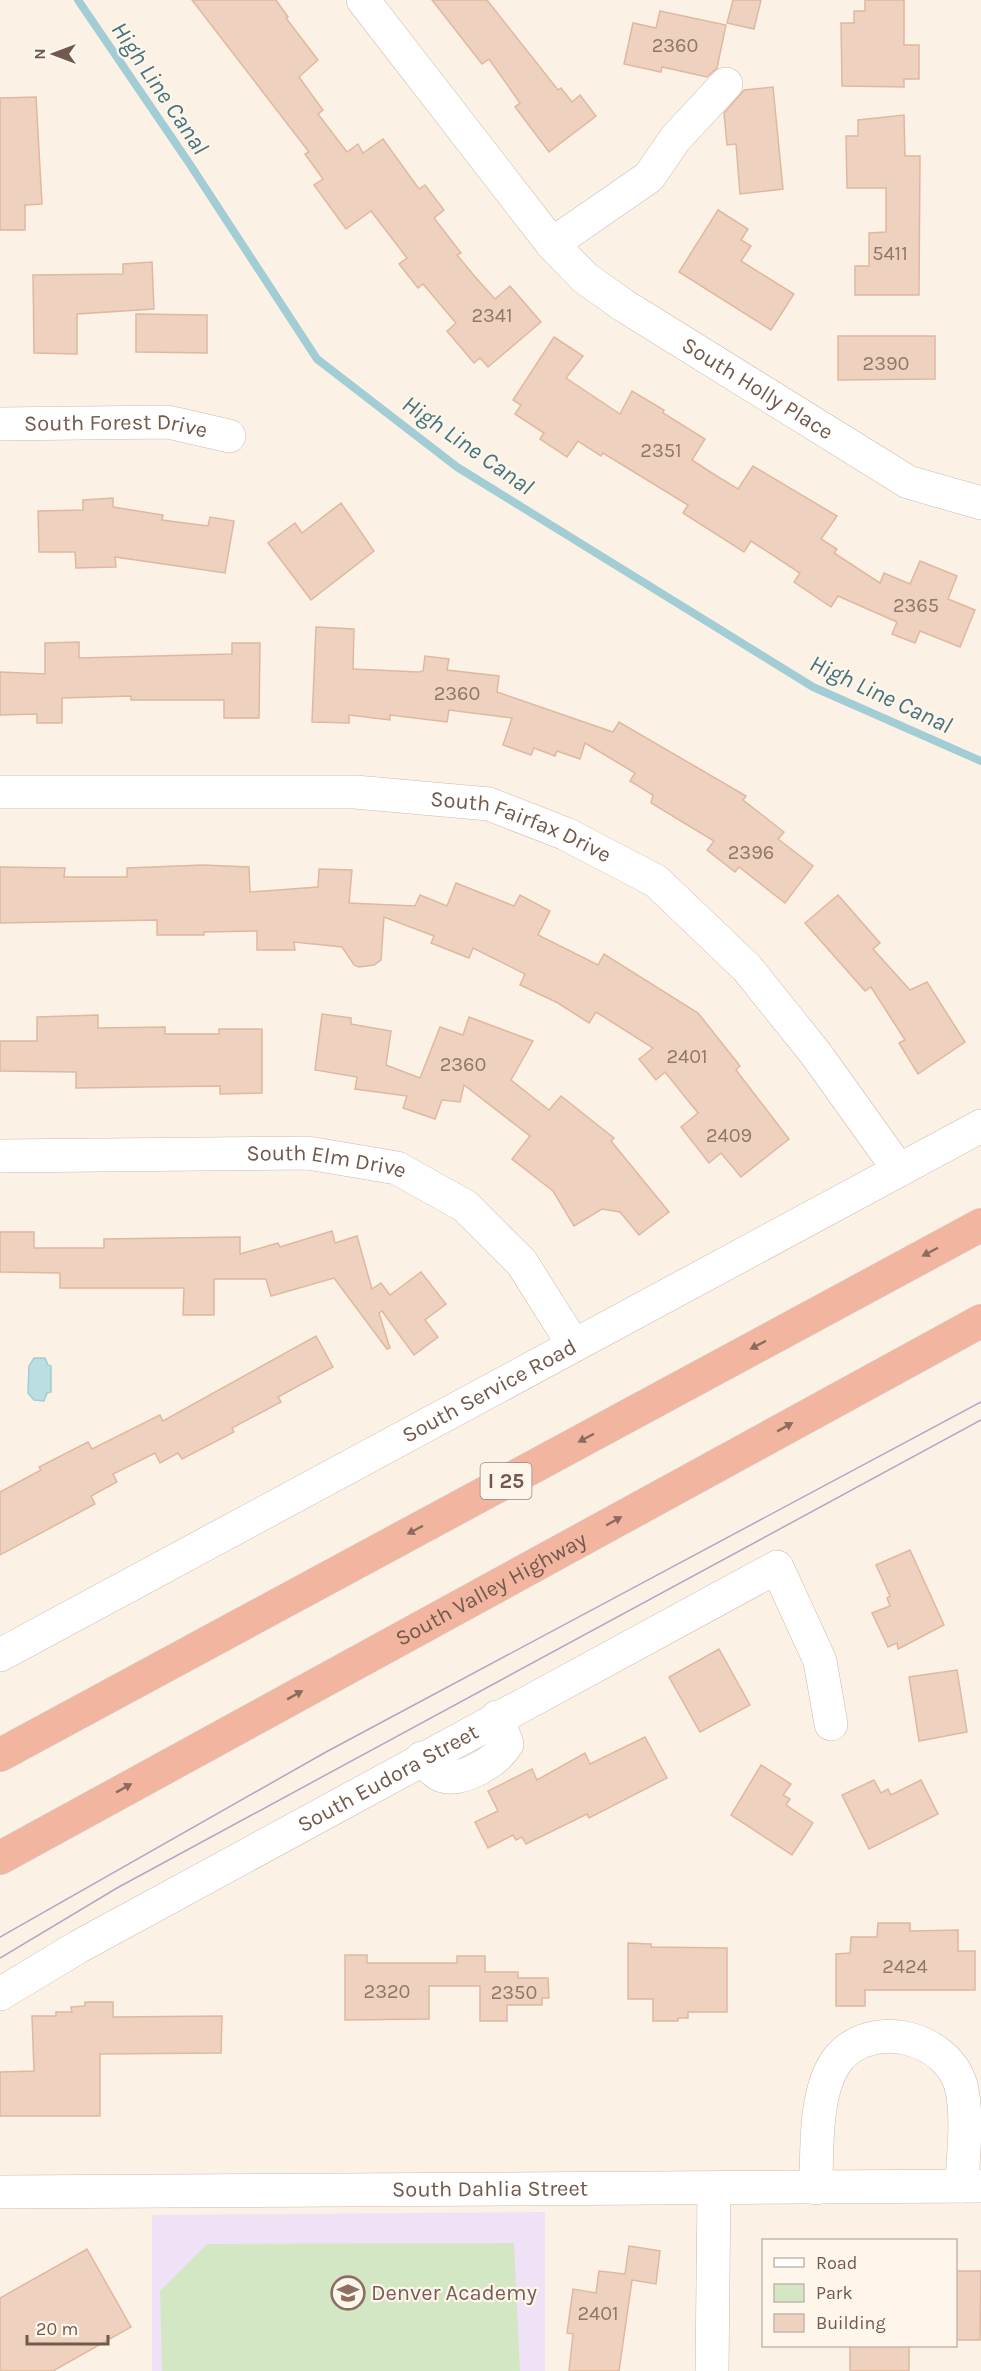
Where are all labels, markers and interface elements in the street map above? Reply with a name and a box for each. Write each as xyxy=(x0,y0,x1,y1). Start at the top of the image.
water label: High Line Canal xyxy=(105,16,215,160)
north arrow xyxy=(24,24,84,84)
house number: 2360 xyxy=(652,34,698,57)
text: N xyxy=(30,48,49,60)
house number: 5411 xyxy=(872,242,908,265)
house number: 2341 xyxy=(471,304,513,327)
street label: South Holly Place xyxy=(677,332,838,445)
house number: 2390 xyxy=(863,352,909,375)
water label: High Line Canal xyxy=(397,389,539,501)
street label: South Forest Drive xyxy=(24,409,210,444)
house number: 2351 xyxy=(640,439,682,462)
house number: 2365 xyxy=(893,594,939,617)
water label: High Line Canal xyxy=(805,649,957,739)
house number: 2360 xyxy=(434,682,480,705)
street label: South Fairfax Drive xyxy=(429,786,616,868)
house number: 2396 xyxy=(728,841,774,864)
house number: 2401 xyxy=(666,1045,708,1068)
house number: 2360 xyxy=(440,1053,486,1076)
house number: 2409 xyxy=(706,1124,752,1147)
street label: South Elm Drive xyxy=(246,1140,412,1184)
one-way arrow xyxy=(921,1247,938,1257)
street label: South Service Road xyxy=(398,1334,581,1449)
one-way arrow xyxy=(749,1340,766,1350)
one-way arrow xyxy=(776,1422,793,1432)
one-way arrow xyxy=(578,1433,595,1443)
road number: I 25 xyxy=(480,1463,532,1499)
one-way arrow xyxy=(605,1516,622,1526)
one-way arrow xyxy=(406,1525,423,1535)
street label: South Valley Highway xyxy=(391,1526,591,1652)
one-way arrow xyxy=(287,1690,304,1700)
street label: South Eudora Street xyxy=(293,1719,483,1838)
one-way arrow xyxy=(116,1783,133,1793)
house number: 2424 xyxy=(882,1955,928,1978)
house number: 2320 xyxy=(364,1980,410,2003)
house number: 2350 xyxy=(491,1981,537,2004)
street label: South Dahlia Street xyxy=(392,2175,588,2203)
legend xyxy=(762,2239,957,2347)
text: Road xyxy=(816,2252,857,2274)
school or university icon: Denver Academy xyxy=(330,2275,366,2311)
place label: Denver Academy xyxy=(371,2280,537,2306)
text: Park xyxy=(816,2282,853,2304)
house number: 2401 xyxy=(577,2302,619,2325)
scale bar xyxy=(27,2308,108,2346)
text: Building xyxy=(816,2312,886,2334)
text: 20 m xyxy=(36,2318,78,2340)

